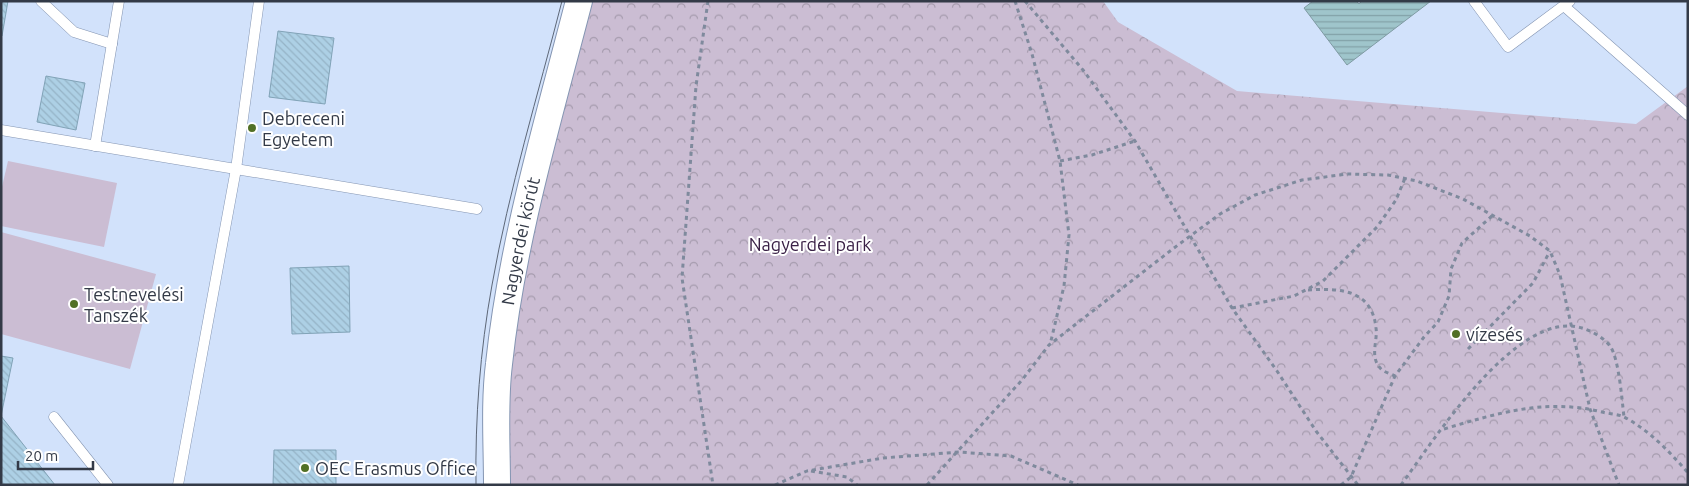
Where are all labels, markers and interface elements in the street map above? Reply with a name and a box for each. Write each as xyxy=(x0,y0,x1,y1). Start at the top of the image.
place label: Debreceni Egyetem xyxy=(262,108,345,149)
marker: Debreceni Egyetem xyxy=(246,122,258,134)
street label: Nagyerdei körút xyxy=(497,175,543,306)
park label: Nagyerdei park xyxy=(749,234,871,254)
place label: Testnevelési Tanszék xyxy=(84,284,184,325)
marker: Testnevelési Tanszék xyxy=(68,298,80,310)
place label: vízesés xyxy=(1466,324,1523,344)
marker: vízesés xyxy=(1450,328,1462,340)
scale bar xyxy=(18,438,92,470)
text: 20 m xyxy=(25,447,58,464)
place label: OEC Erasmus Office xyxy=(315,458,476,478)
marker: OEC Erasmus Office xyxy=(299,462,311,474)

